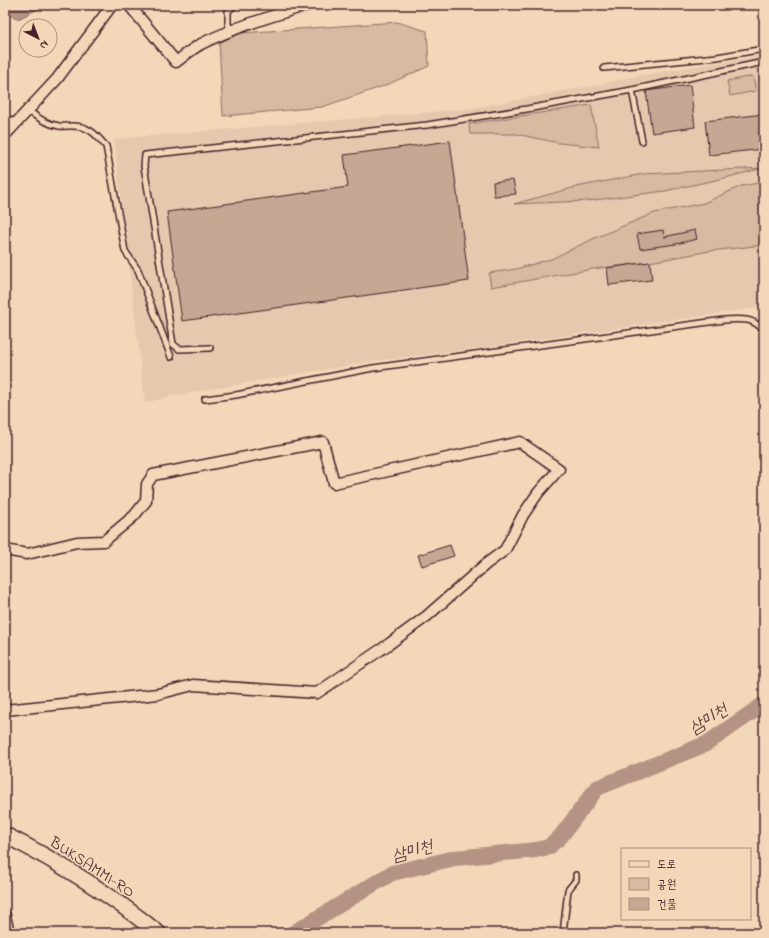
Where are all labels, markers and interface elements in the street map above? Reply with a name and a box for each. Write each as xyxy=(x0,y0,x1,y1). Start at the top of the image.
north arrow xyxy=(18,18,58,58)
text: N xyxy=(36,36,52,53)
water label: 삼미천 xyxy=(685,697,735,741)
street label: BUKSAMMI-RO xyxy=(44,831,139,904)
water label: 삼미천 xyxy=(389,833,438,869)
legend xyxy=(621,848,751,920)
text: 도로 xyxy=(657,856,676,874)
text: 공원 xyxy=(657,876,676,894)
text: 건물 xyxy=(657,896,677,914)

